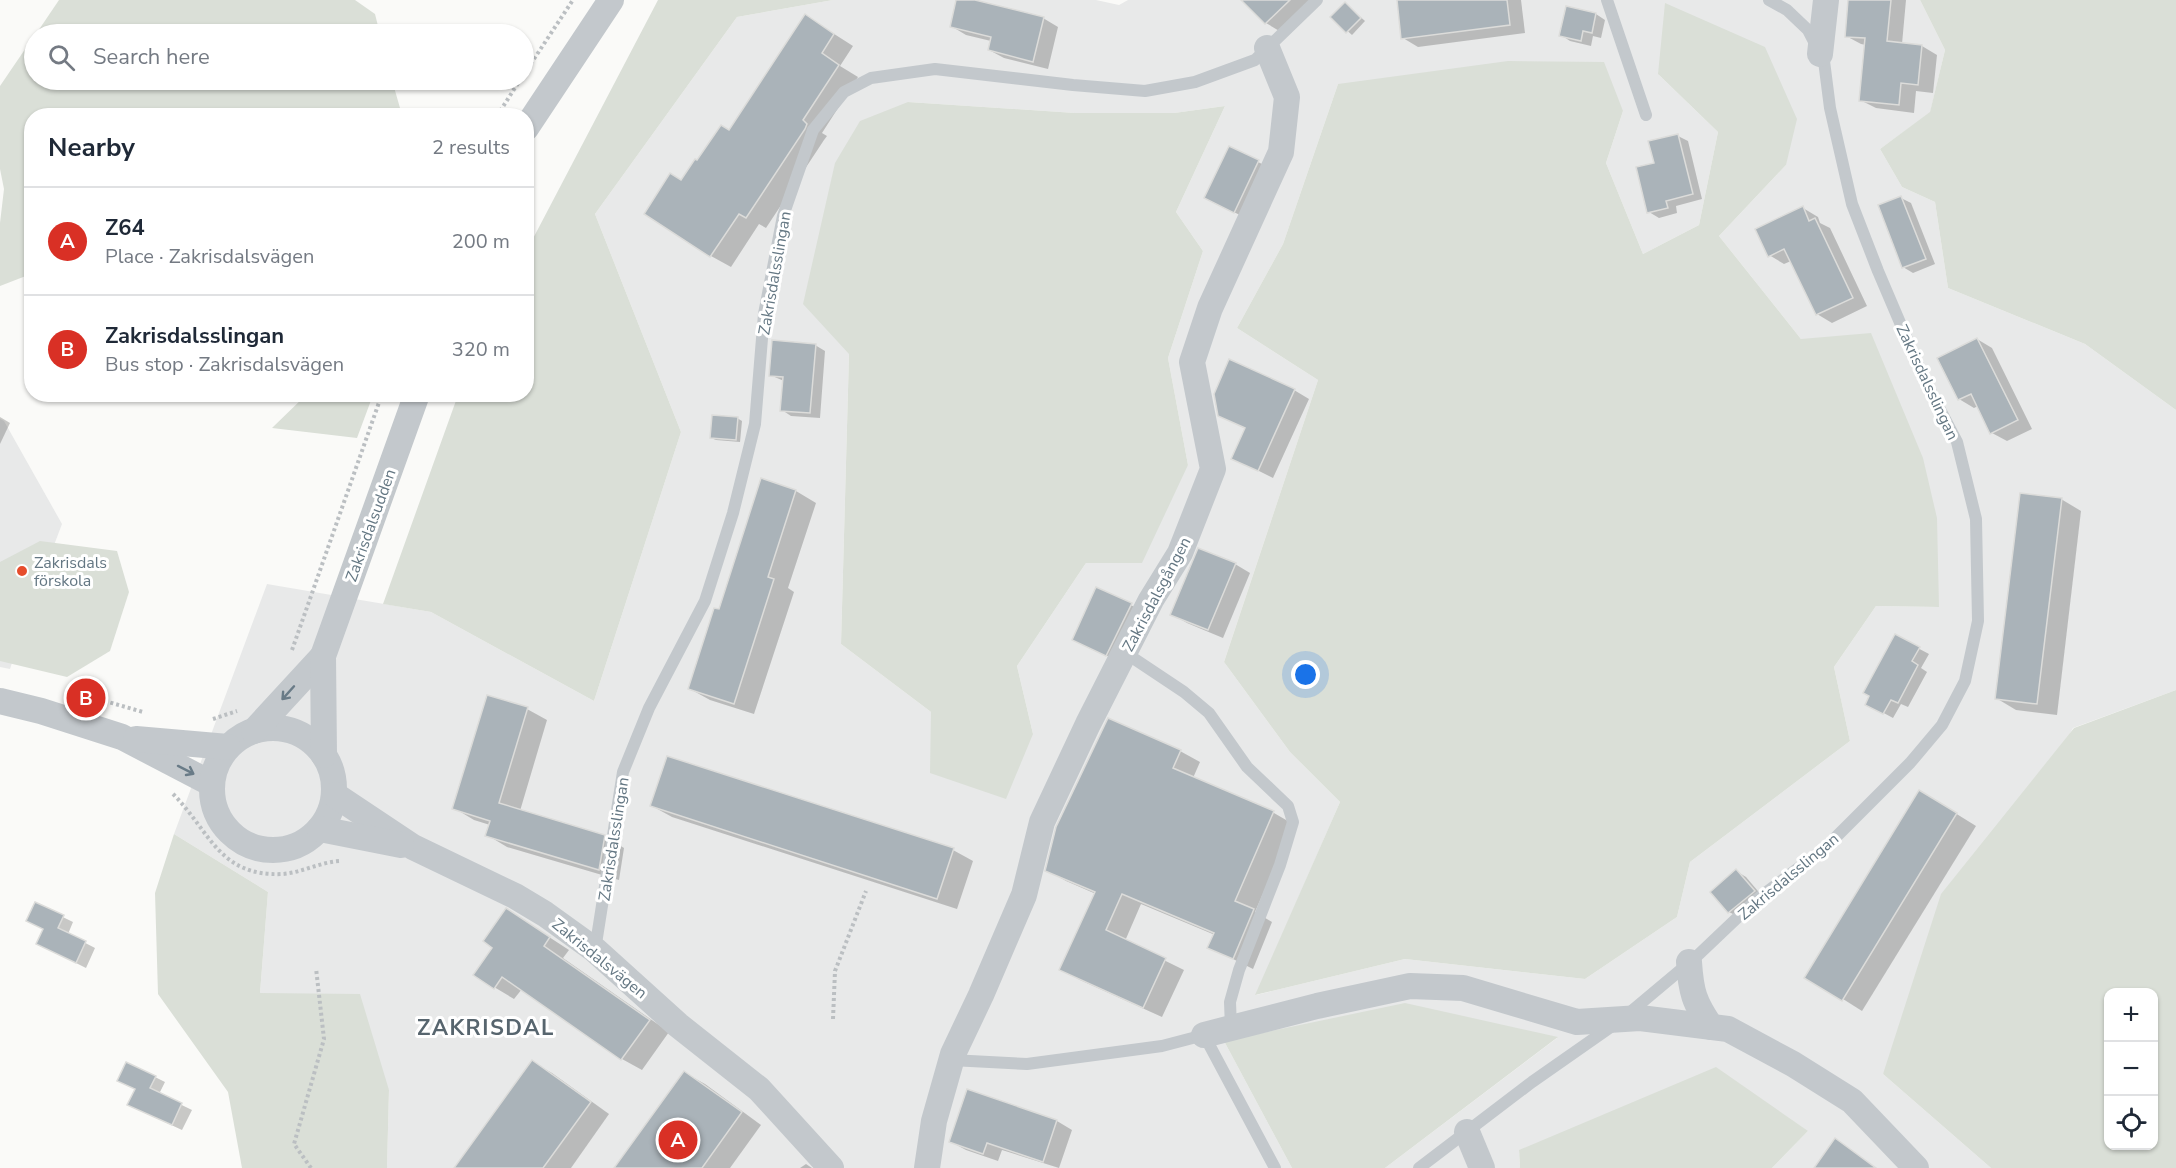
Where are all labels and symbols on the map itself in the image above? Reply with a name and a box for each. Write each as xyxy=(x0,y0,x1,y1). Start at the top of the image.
street label: Zakrisdalsslingan xyxy=(753,210,797,337)
street label: Zakrisdalsslingan xyxy=(1891,321,1964,444)
street label: Zakrisdalsudden xyxy=(340,466,402,585)
street label: Zakrisdalsgången xyxy=(1117,533,1196,656)
place label: Zakrisdals förskola xyxy=(34,552,107,592)
marker: Zakrisdals förskola xyxy=(15,564,29,578)
your location xyxy=(1291,660,1320,689)
pin: B xyxy=(66,676,106,720)
one-way arrow xyxy=(282,685,296,700)
one-way arrow xyxy=(176,765,194,776)
street label: Zakrisdalsslingan xyxy=(593,776,635,903)
street label: Zakrisdalsslingan xyxy=(1734,828,1844,925)
street label: Zakrisdalsvägen xyxy=(547,914,652,1004)
district label: ZAKRISDAL xyxy=(417,1013,555,1043)
pin: A xyxy=(658,1118,698,1162)

